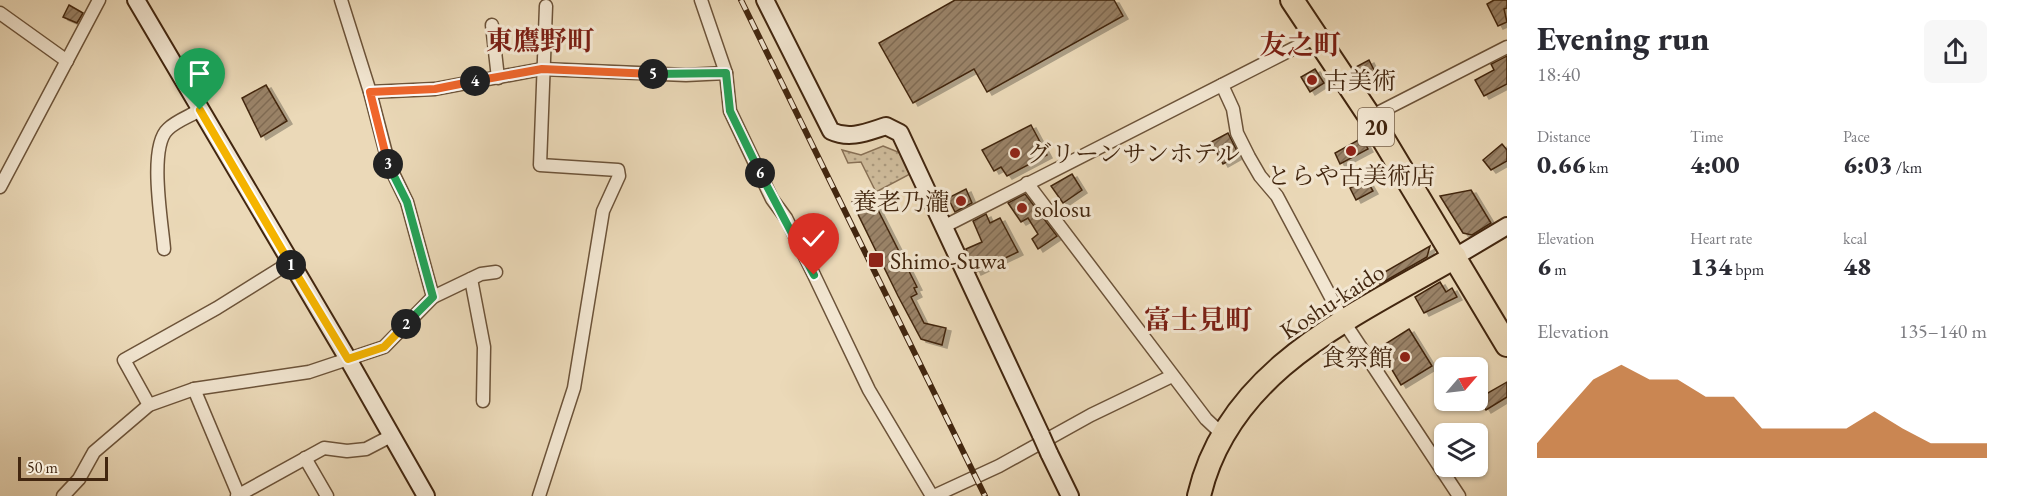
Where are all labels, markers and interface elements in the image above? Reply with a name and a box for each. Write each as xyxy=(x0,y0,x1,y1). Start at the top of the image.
text: Evening run xyxy=(1537,17,1709,60)
button: share xyxy=(1924,20,1987,83)
district label: 東鷹野町 xyxy=(486,23,594,58)
district label: 友之町 xyxy=(1260,27,1341,62)
pin xyxy=(174,48,225,110)
icon: arrive xyxy=(183,57,216,90)
pin: 5 xyxy=(638,59,668,89)
text: 18:40 xyxy=(1537,61,1580,87)
text: 5 xyxy=(649,63,657,84)
place label: 古美術 xyxy=(1324,65,1396,96)
pin: 4 xyxy=(460,66,490,96)
text: 4 xyxy=(471,70,479,91)
marker: 古美術 xyxy=(1305,73,1319,87)
road number: 20 xyxy=(1358,108,1394,146)
text: Distance xyxy=(1537,126,1590,147)
text: Time xyxy=(1690,126,1723,147)
text: Pace xyxy=(1843,126,1870,147)
place label: グリーンサンホテル xyxy=(1027,138,1240,169)
marker: とらや古美術店 xyxy=(1344,144,1358,158)
marker: グリーンサンホテル xyxy=(1008,146,1022,160)
text: 0.66 xyxy=(1537,147,1586,181)
text: 4:00 xyxy=(1690,147,1740,181)
text: 6:03 xyxy=(1843,147,1893,181)
pin: 3 xyxy=(373,149,403,179)
text: 3 xyxy=(384,153,392,174)
text: km xyxy=(1586,157,1609,178)
text: /km xyxy=(1893,157,1922,178)
pin: 6 xyxy=(745,158,775,188)
place label: とらや古美術店 xyxy=(1267,160,1435,191)
text: 6 xyxy=(756,162,764,183)
place label: 養老乃瀧 xyxy=(853,186,949,217)
place label: solosu xyxy=(1034,193,1092,224)
marker: 養老乃瀧 xyxy=(954,194,968,208)
marker: solosu xyxy=(1015,201,1029,215)
pin xyxy=(788,213,839,275)
icon: check xyxy=(797,222,830,255)
text: Elevation xyxy=(1537,228,1595,249)
text: Heart rate xyxy=(1690,228,1752,249)
text: kcal xyxy=(1843,228,1867,249)
place label: Shimo-Suwa xyxy=(890,245,1006,276)
text: 6 xyxy=(1537,249,1551,283)
text: 134 xyxy=(1690,249,1732,283)
text: 48 xyxy=(1843,249,1871,283)
pin: 1 xyxy=(276,250,306,280)
marker: Shimo-Suwa xyxy=(867,251,885,269)
text: 1 xyxy=(287,254,295,275)
street label: Koshu-kaido xyxy=(1274,256,1390,346)
text: m xyxy=(1551,259,1567,280)
text: bpm xyxy=(1732,259,1764,280)
district label: 富士見町 xyxy=(1144,302,1252,337)
pin: 2 xyxy=(391,309,421,339)
text: 2 xyxy=(402,313,410,334)
text: Elevation xyxy=(1537,318,1609,344)
text: 135–140 m xyxy=(1899,318,1987,344)
place label: 食祭館 xyxy=(1321,342,1393,373)
marker: 食祭館 xyxy=(1398,350,1412,364)
north arrow xyxy=(1434,357,1488,411)
map controls xyxy=(1434,357,1488,477)
button: layers xyxy=(1434,423,1488,477)
scale bar xyxy=(18,454,108,482)
text: 50 m xyxy=(27,457,58,478)

